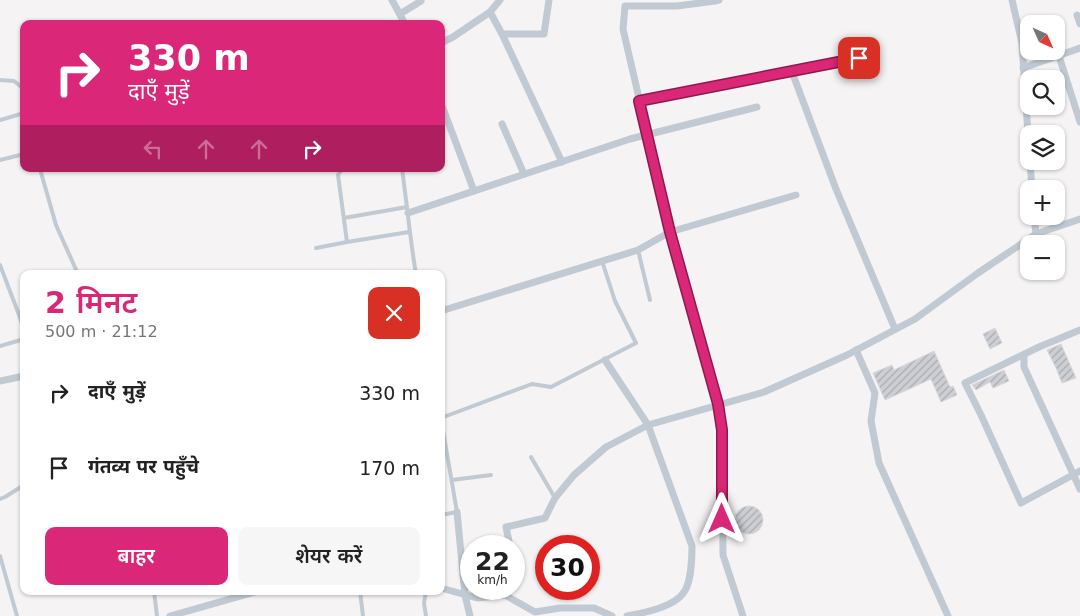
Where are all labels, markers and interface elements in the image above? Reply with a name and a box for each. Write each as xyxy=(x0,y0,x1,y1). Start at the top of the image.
north arrow xyxy=(1020,15,1065,60)
map controls xyxy=(1020,15,1065,280)
pin xyxy=(838,37,880,79)
text: 330 m xyxy=(128,38,250,78)
icon: right xyxy=(45,40,110,105)
icon: arrive xyxy=(845,44,873,72)
button: search xyxy=(1020,70,1065,115)
text: दाएँ मुड़ें xyxy=(128,79,189,104)
button: layers xyxy=(1020,125,1065,170)
icon: left xyxy=(139,135,167,163)
icon: ahead xyxy=(192,135,220,163)
icon: ahead xyxy=(245,135,273,163)
icon: right xyxy=(298,135,326,163)
button: + xyxy=(1020,180,1065,225)
button: − xyxy=(1020,235,1065,280)
text: 2 मिनट xyxy=(45,285,137,320)
button: close xyxy=(368,287,420,339)
text: 500 m · 21:12 xyxy=(45,322,158,341)
icon: right xyxy=(45,379,73,407)
text: दाएँ मुड़ें xyxy=(88,380,146,402)
text: 330 m xyxy=(359,382,420,404)
icon: arrive xyxy=(45,454,73,482)
text: गंतव्य पर पहुँचे xyxy=(88,455,199,477)
text: 170 m xyxy=(359,457,420,479)
position arrow xyxy=(695,492,747,544)
button: बाहर xyxy=(45,527,228,585)
button: शेयर करें xyxy=(238,527,420,585)
speed limit sign: 30 xyxy=(535,535,600,600)
text: 22 xyxy=(475,547,510,576)
text: km/h xyxy=(477,573,508,587)

